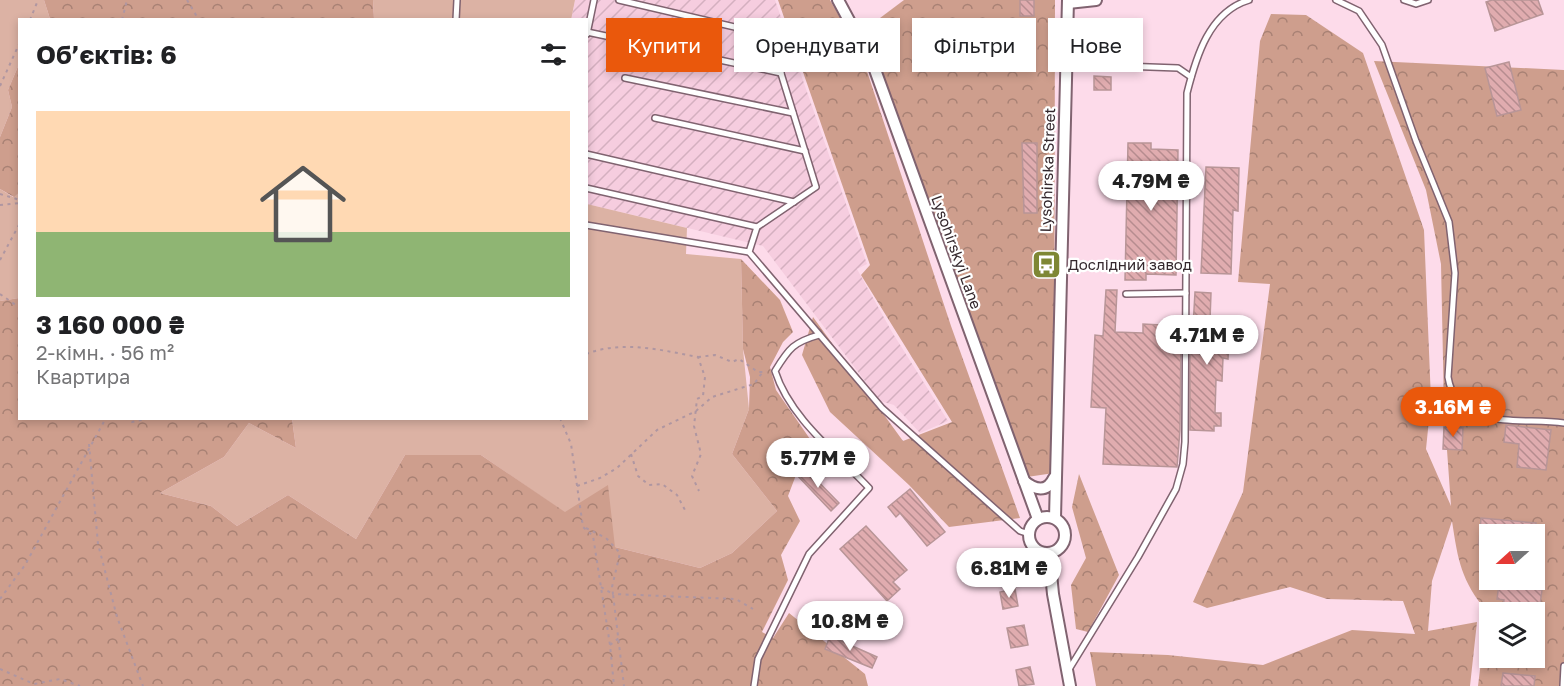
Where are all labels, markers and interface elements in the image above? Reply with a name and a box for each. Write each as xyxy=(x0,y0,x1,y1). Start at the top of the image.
chip: Купити xyxy=(606,18,722,72)
chip: Орендувати xyxy=(734,18,900,72)
chip: Фільтри xyxy=(912,18,1036,72)
chip: Нове xyxy=(1048,18,1143,72)
icon: filters xyxy=(537,38,570,71)
text: Об’єктів: 6 xyxy=(36,39,177,70)
street label: Lysohirska Street xyxy=(1036,107,1058,233)
icon: home xyxy=(249,150,357,258)
pin: 4.79M ₴ xyxy=(1096,161,1206,212)
text: 4.79M ₴ xyxy=(1112,168,1190,192)
street label: Lysohirskyi Lane xyxy=(928,193,986,312)
bus stop icon: Дослідний завод xyxy=(1031,248,1063,280)
place label: Дослідний завод xyxy=(1068,255,1192,273)
text: 3 160 000 ₴ xyxy=(36,309,185,340)
pin: 4.71M ₴ xyxy=(1152,315,1262,366)
text: 4.71M ₴ xyxy=(1169,322,1245,346)
text: 2-кімн. · 56 m² xyxy=(36,340,174,364)
text: Квартира xyxy=(36,364,130,388)
pin: 3.16M ₴ xyxy=(1398,387,1508,438)
text: 3.16M ₴ xyxy=(1415,394,1491,418)
pin: 5.77M ₴ xyxy=(763,438,873,489)
text: 5.77M ₴ xyxy=(780,445,856,469)
north arrow xyxy=(1479,524,1545,590)
map controls xyxy=(1479,524,1545,668)
pin: 6.81M ₴ xyxy=(954,548,1064,599)
text: 6.81M ₴ xyxy=(970,555,1048,579)
pin: 10.8M ₴ xyxy=(795,601,905,652)
button: layers xyxy=(1479,602,1545,668)
text: 10.8M ₴ xyxy=(811,608,889,632)

